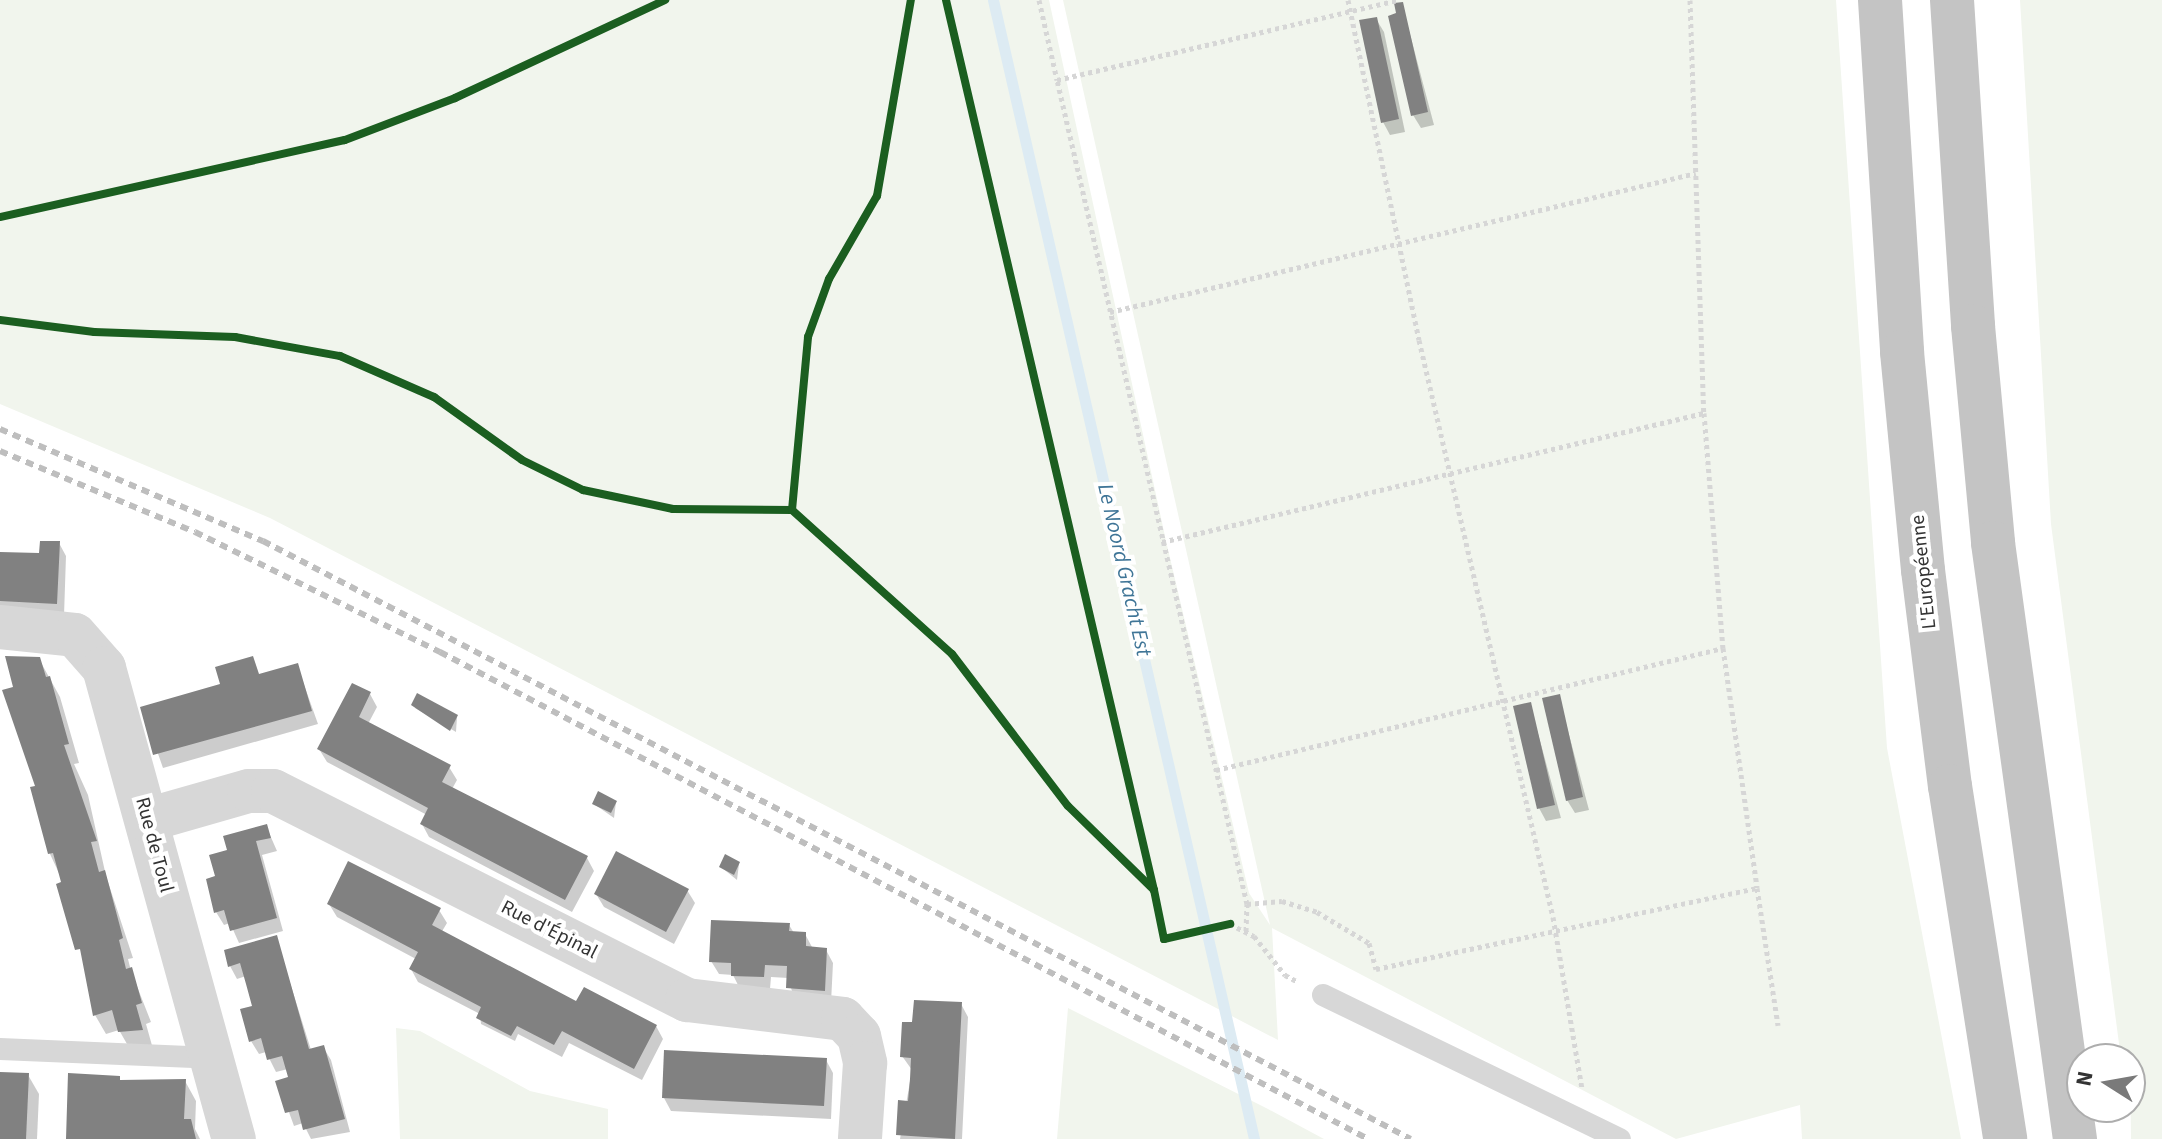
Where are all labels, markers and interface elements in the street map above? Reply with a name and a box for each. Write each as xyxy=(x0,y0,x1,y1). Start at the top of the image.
water label: Le Noord Gracht Est xyxy=(1091,481,1157,659)
street label: L'Européenne xyxy=(1906,514,1942,630)
street label: Rue de Toul xyxy=(130,795,178,895)
street label: Rue d'Épinal xyxy=(497,895,601,965)
north arrow xyxy=(2066,1043,2146,1123)
text: N xyxy=(2067,1069,2102,1089)

